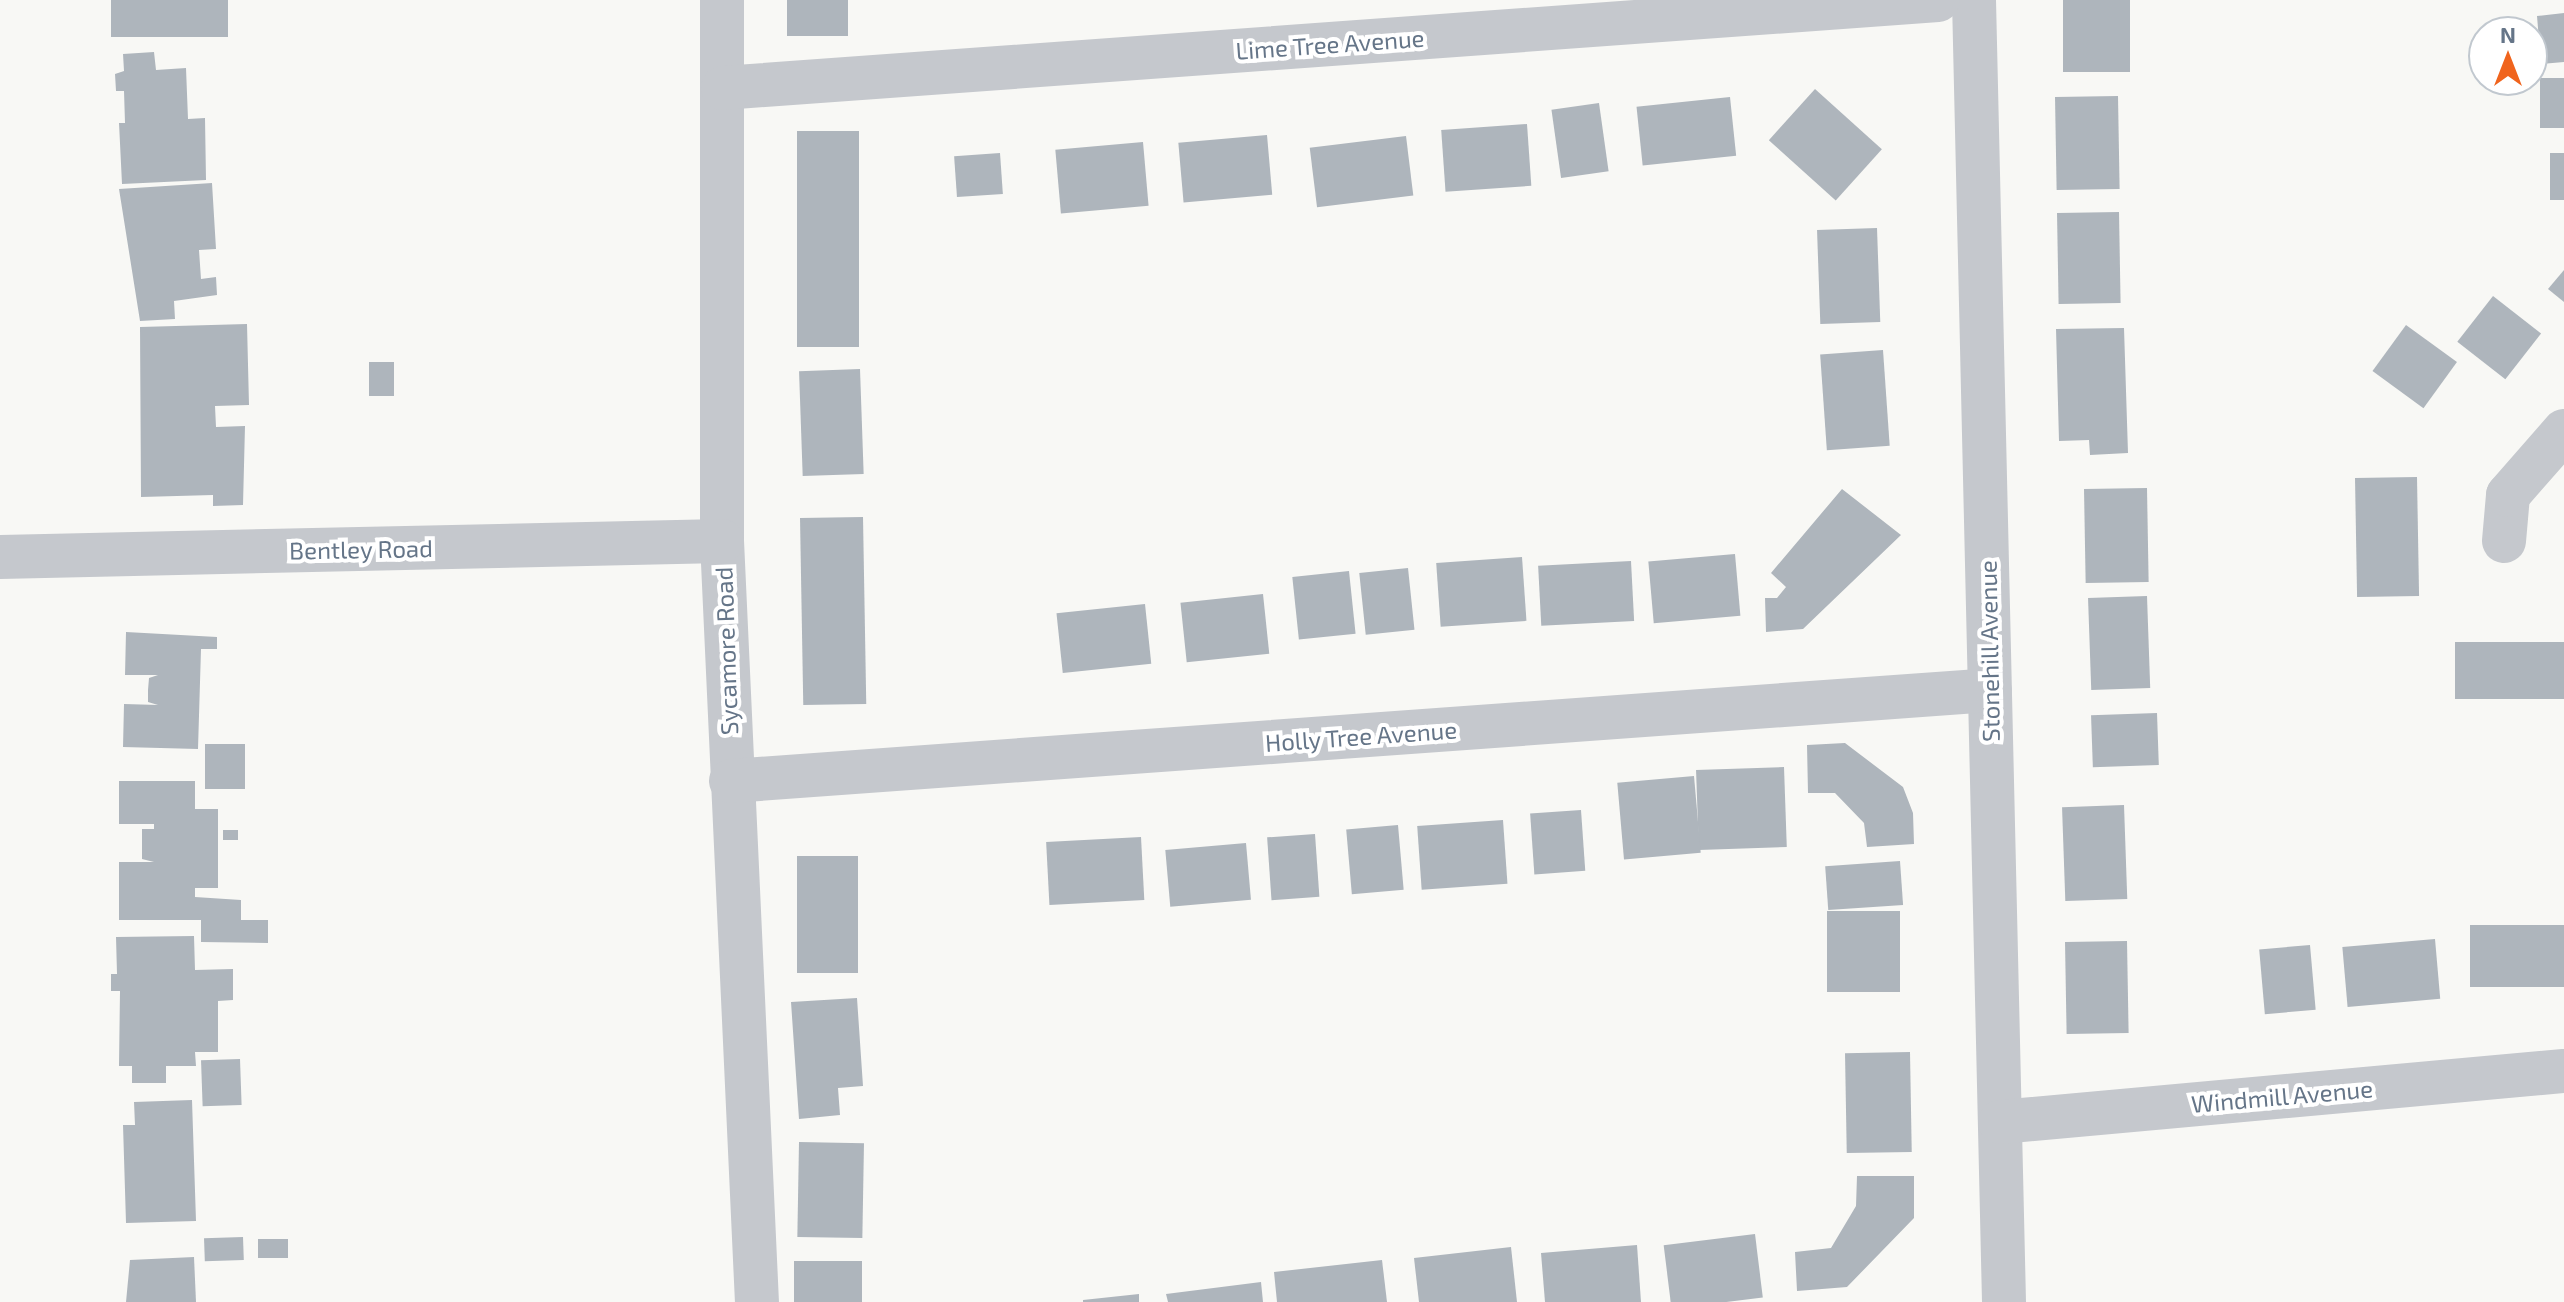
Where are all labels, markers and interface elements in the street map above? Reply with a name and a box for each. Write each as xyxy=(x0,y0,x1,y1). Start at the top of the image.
north arrow xyxy=(2468,16,2548,96)
text: N xyxy=(2500,21,2516,47)
street label: Lime Tree Avenue xyxy=(1234,23,1426,65)
street label: Bentley Road xyxy=(289,533,433,565)
street label: Stonehill Avenue xyxy=(1973,559,2005,743)
street label: Sycamore Road xyxy=(709,566,743,736)
street label: Holly Tree Avenue xyxy=(1263,715,1459,757)
street label: Windmill Avenue xyxy=(2189,1074,2375,1118)

